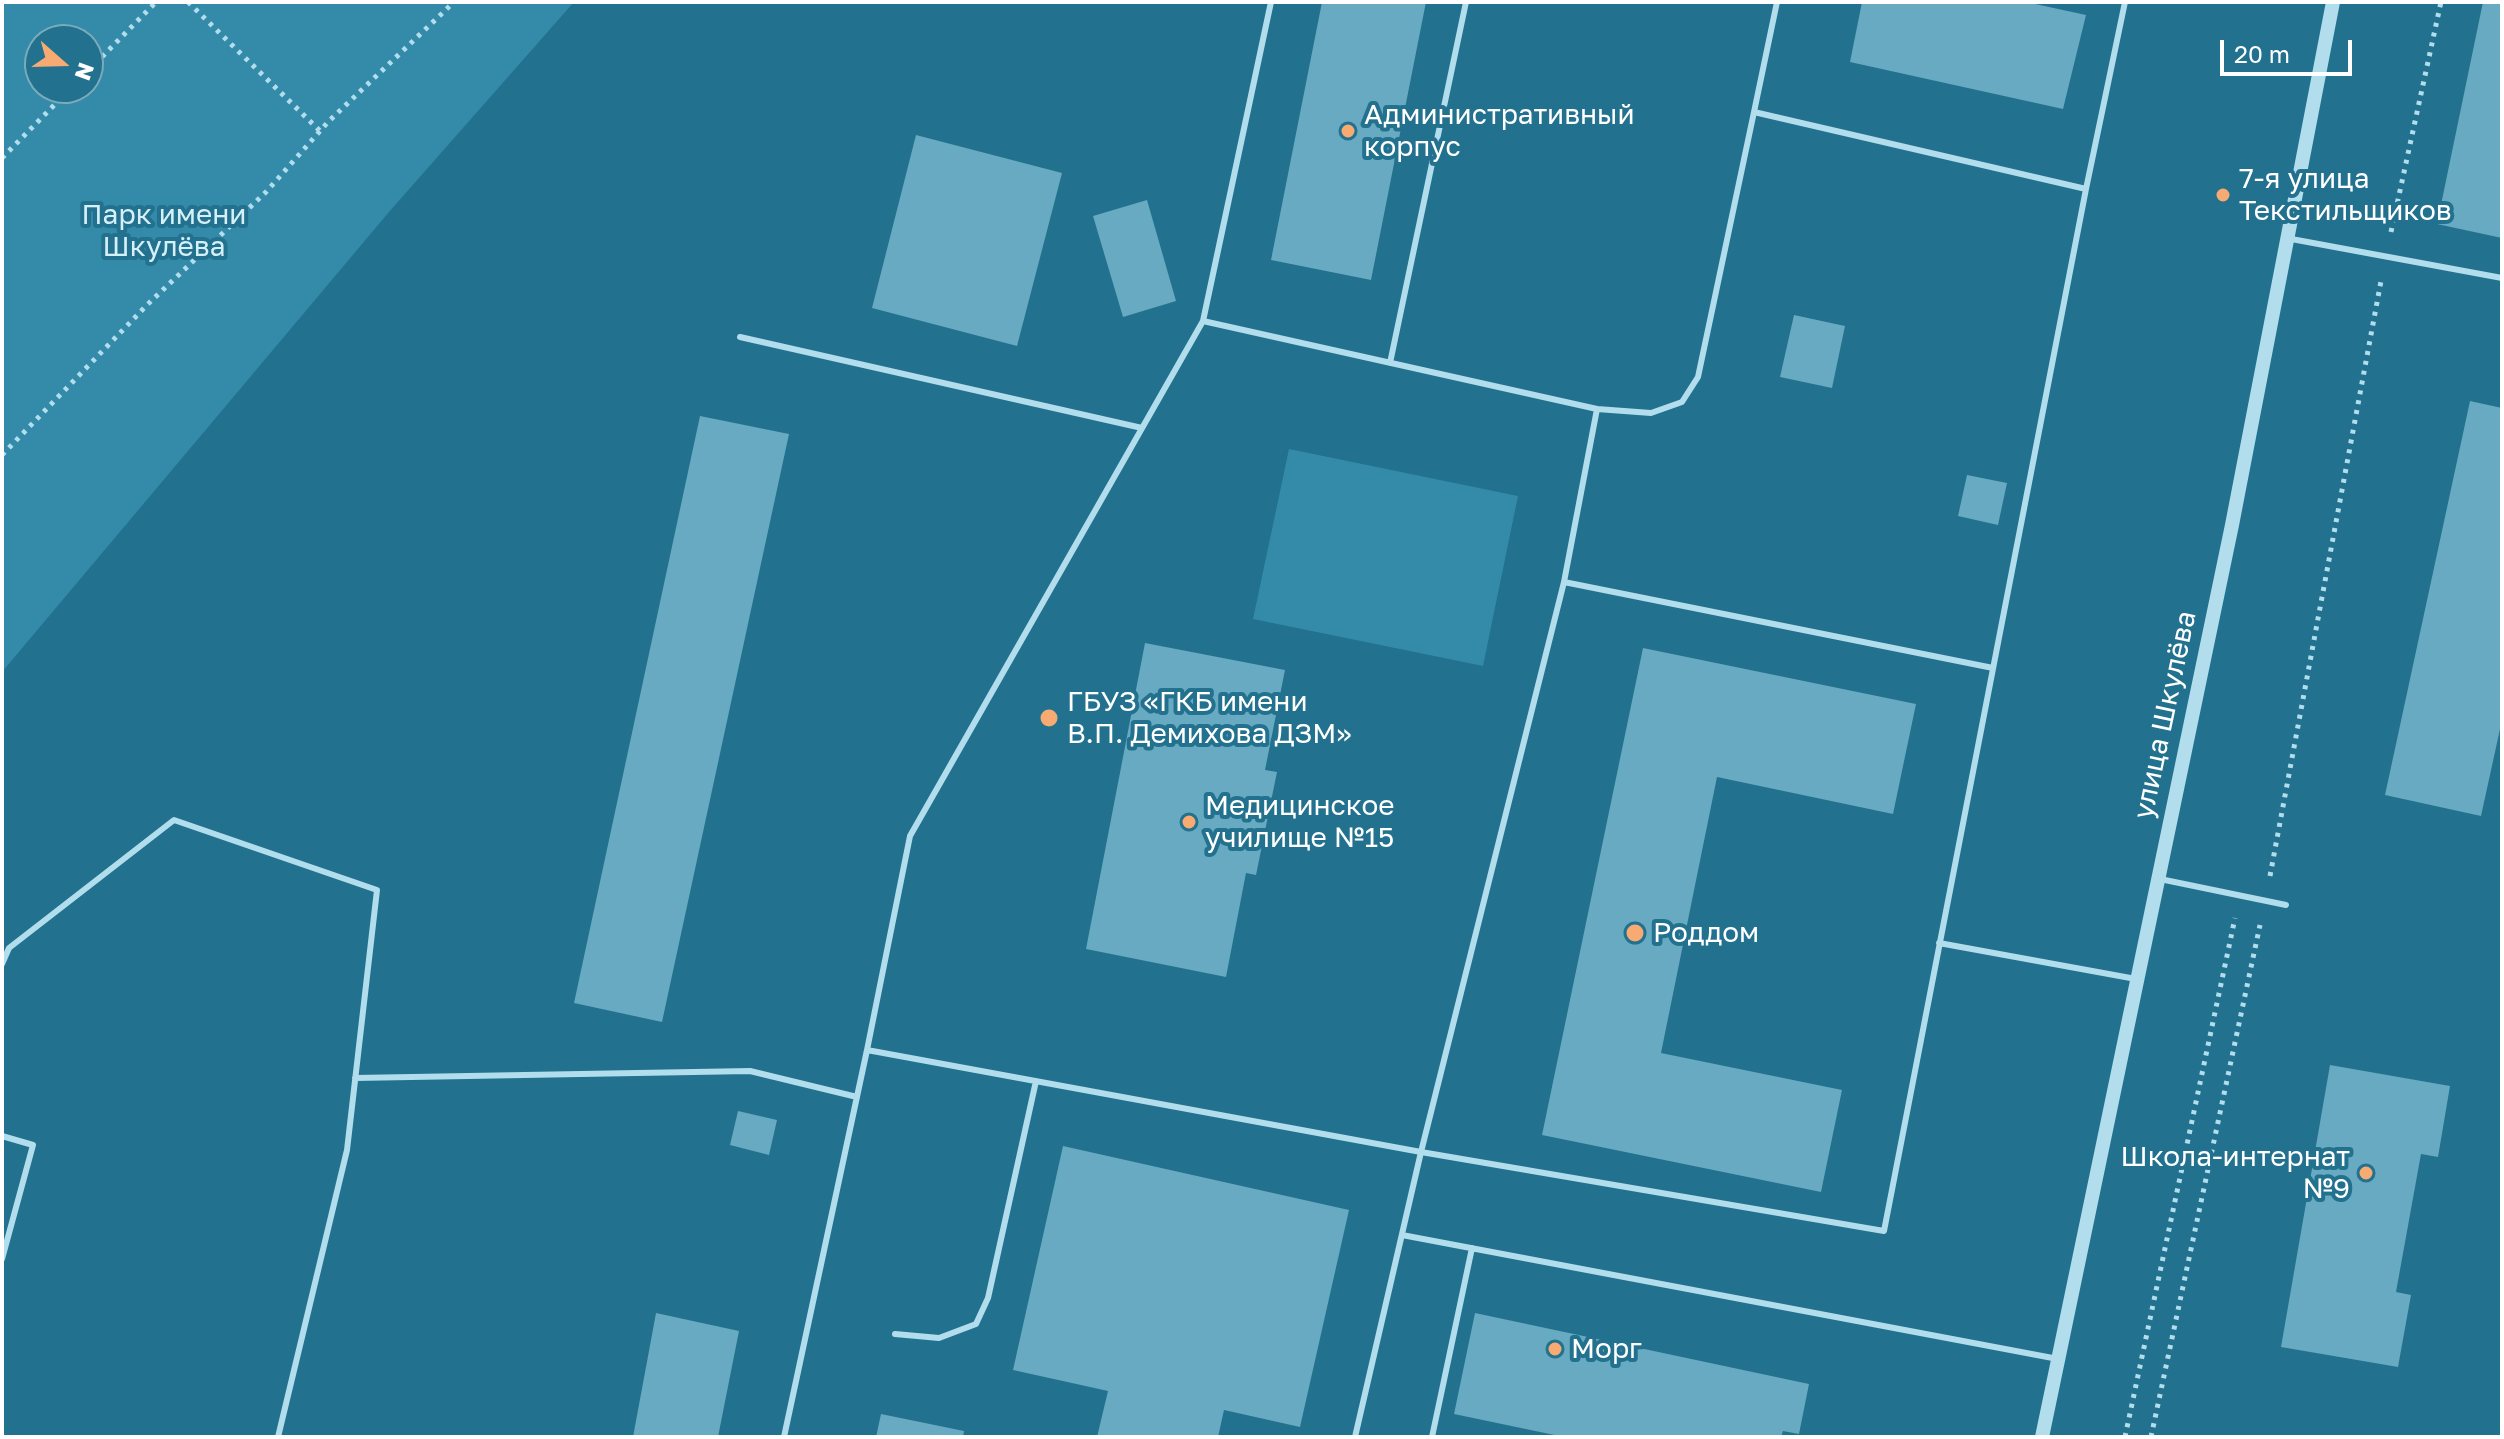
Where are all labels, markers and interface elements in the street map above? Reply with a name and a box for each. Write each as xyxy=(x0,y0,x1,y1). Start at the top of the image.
north arrow xyxy=(24,24,104,104)
scale bar xyxy=(2224,24,2356,74)
text: 20 m xyxy=(2234,39,2290,68)
text: N xyxy=(70,59,101,84)
place label: Административный корпус xyxy=(1364,98,1635,164)
marker: Административный корпус xyxy=(1339,122,1357,140)
place label: 7-я улица Текстильщиков xyxy=(2239,162,2452,228)
marker: 7-я улица Текстильщиков xyxy=(2214,186,2232,204)
park label: Парк имени Шкулёва xyxy=(82,198,246,264)
street label: улица Шкулёва xyxy=(2127,608,2203,822)
place label: ГБУЗ «ГКБ имени В.П. Демихова ДЗМ» xyxy=(1067,685,1352,751)
marker: ГБУЗ «ГКБ имени В.П. Демихова ДЗМ» xyxy=(1038,707,1060,729)
place label: Медицинское училище №15 xyxy=(1205,789,1394,855)
marker: Медицинское училище №15 xyxy=(1180,813,1198,831)
place label: Роддом xyxy=(1653,916,1759,950)
marker: Роддом xyxy=(1624,922,1646,944)
place label: Школа-интернат №9 xyxy=(2121,1140,2350,1206)
marker: Школа-интернат №9 xyxy=(2357,1164,2375,1182)
place label: Морг xyxy=(1571,1332,1642,1366)
marker: Морг xyxy=(1546,1340,1564,1358)

